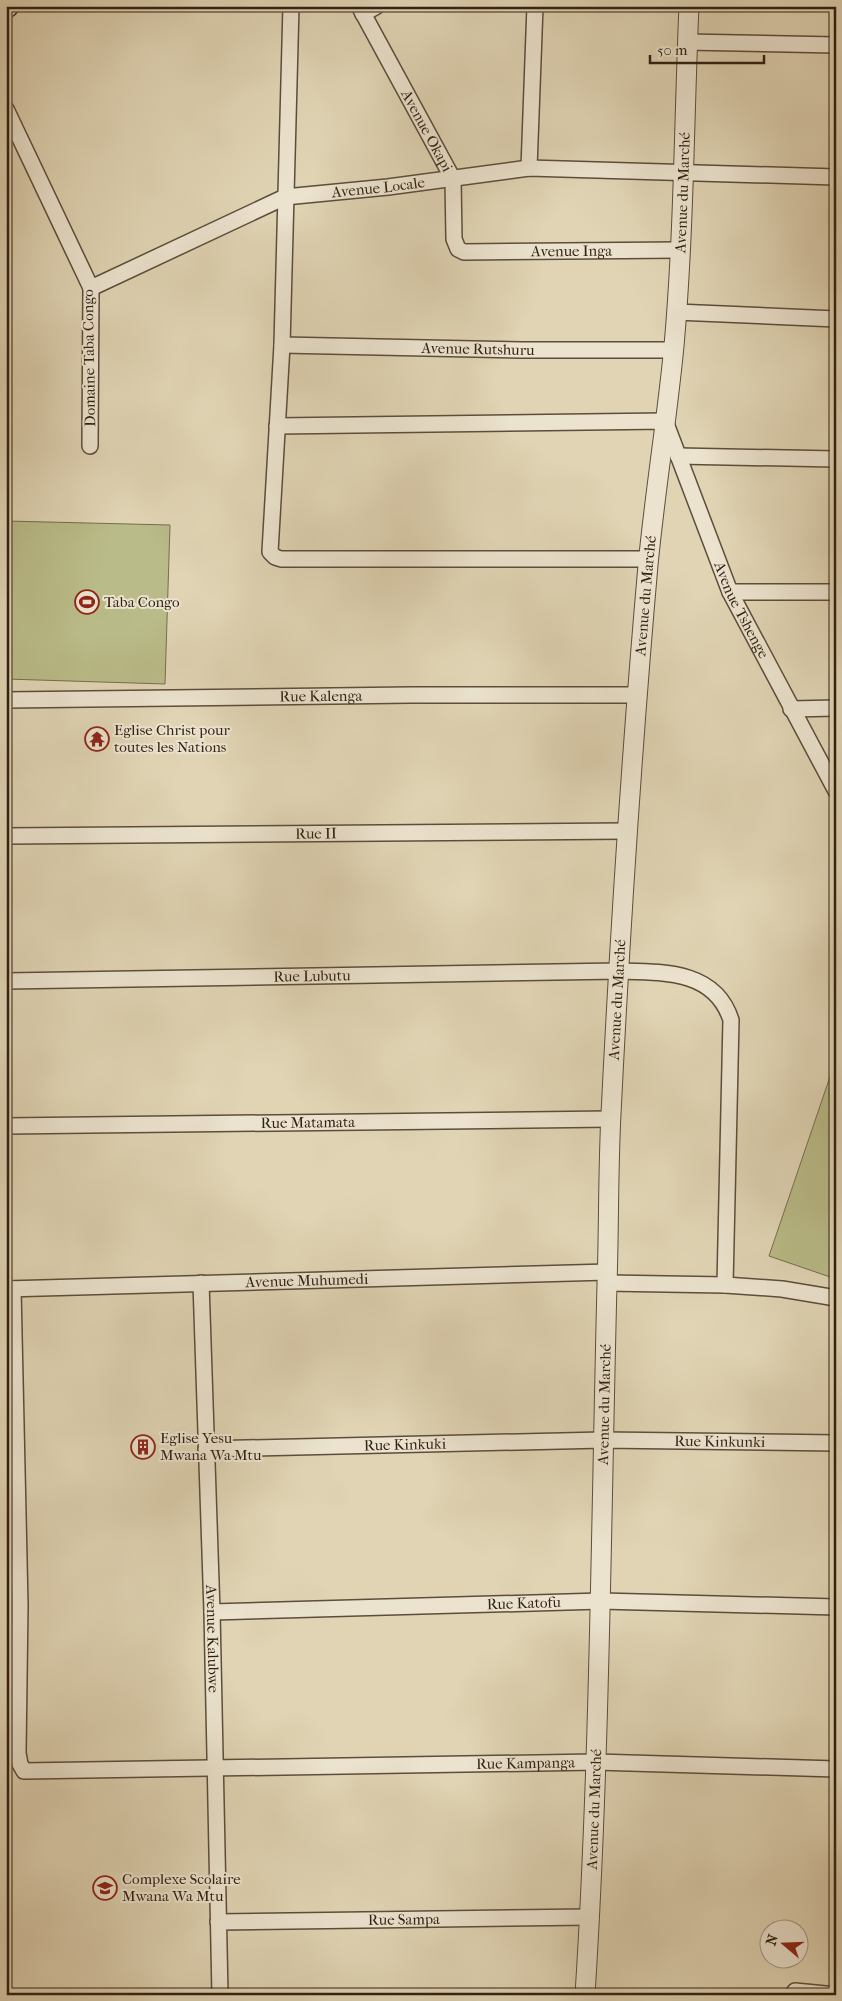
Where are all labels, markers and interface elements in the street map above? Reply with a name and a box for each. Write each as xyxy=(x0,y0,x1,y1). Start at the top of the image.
scale bar xyxy=(650,32,763,64)
text: 50 m xyxy=(657,41,688,59)
street label: Avenue Okapi xyxy=(397,86,457,175)
street label: Avenue du Marché xyxy=(671,131,694,254)
street label: Avenue Locale xyxy=(330,173,426,202)
street label: Avenue Inga xyxy=(530,242,613,260)
street label: Domaine Taba Congo xyxy=(79,289,99,427)
street label: Avenue Rutshuru xyxy=(420,339,535,359)
street label: Avenue du Marché xyxy=(631,534,660,658)
street label: Avenue Tshenge xyxy=(710,558,773,662)
sports icon: Taba Congo xyxy=(74,589,100,615)
place label: Taba Congo xyxy=(104,593,180,611)
street label: Rue Kalenga xyxy=(279,687,364,706)
place label: Eglise Christ pour toutes les Nations xyxy=(114,721,230,756)
temple icon: Eglise Christ pour toutes les Nations xyxy=(84,726,110,752)
street label: Rue II xyxy=(295,824,337,843)
street label: Avenue du Marché xyxy=(605,938,630,1061)
street label: Rue Lubutu xyxy=(273,966,351,986)
street label: Rue Matamata xyxy=(261,1113,356,1132)
street label: Avenue Muhumedi xyxy=(244,1270,369,1291)
street label: Avenue du Marché xyxy=(594,1343,615,1466)
place label: Eglise Yesu Mwana Wa Mtu xyxy=(160,1429,262,1464)
street label: Rue Kinkunki xyxy=(674,1432,766,1451)
building icon: Eglise Yesu Mwana Wa Mtu xyxy=(130,1434,156,1460)
street label: Rue Kinkuki xyxy=(364,1435,447,1454)
street label: Avenue Kalubwe xyxy=(202,1584,223,1694)
street label: Rue Katofu xyxy=(487,1593,562,1613)
street label: Avenue du Marché xyxy=(583,1748,605,1871)
street label: Rue Kampanga xyxy=(476,1753,576,1773)
place label: Complexe Scolaire Mwana Wa Mtu xyxy=(122,1870,241,1905)
school or university icon: Complexe Scolaire Mwana Wa Mtu xyxy=(92,1875,118,1901)
street label: Rue Sampa xyxy=(368,1910,441,1929)
north arrow xyxy=(760,1918,810,1968)
text: N xyxy=(762,1932,782,1948)

